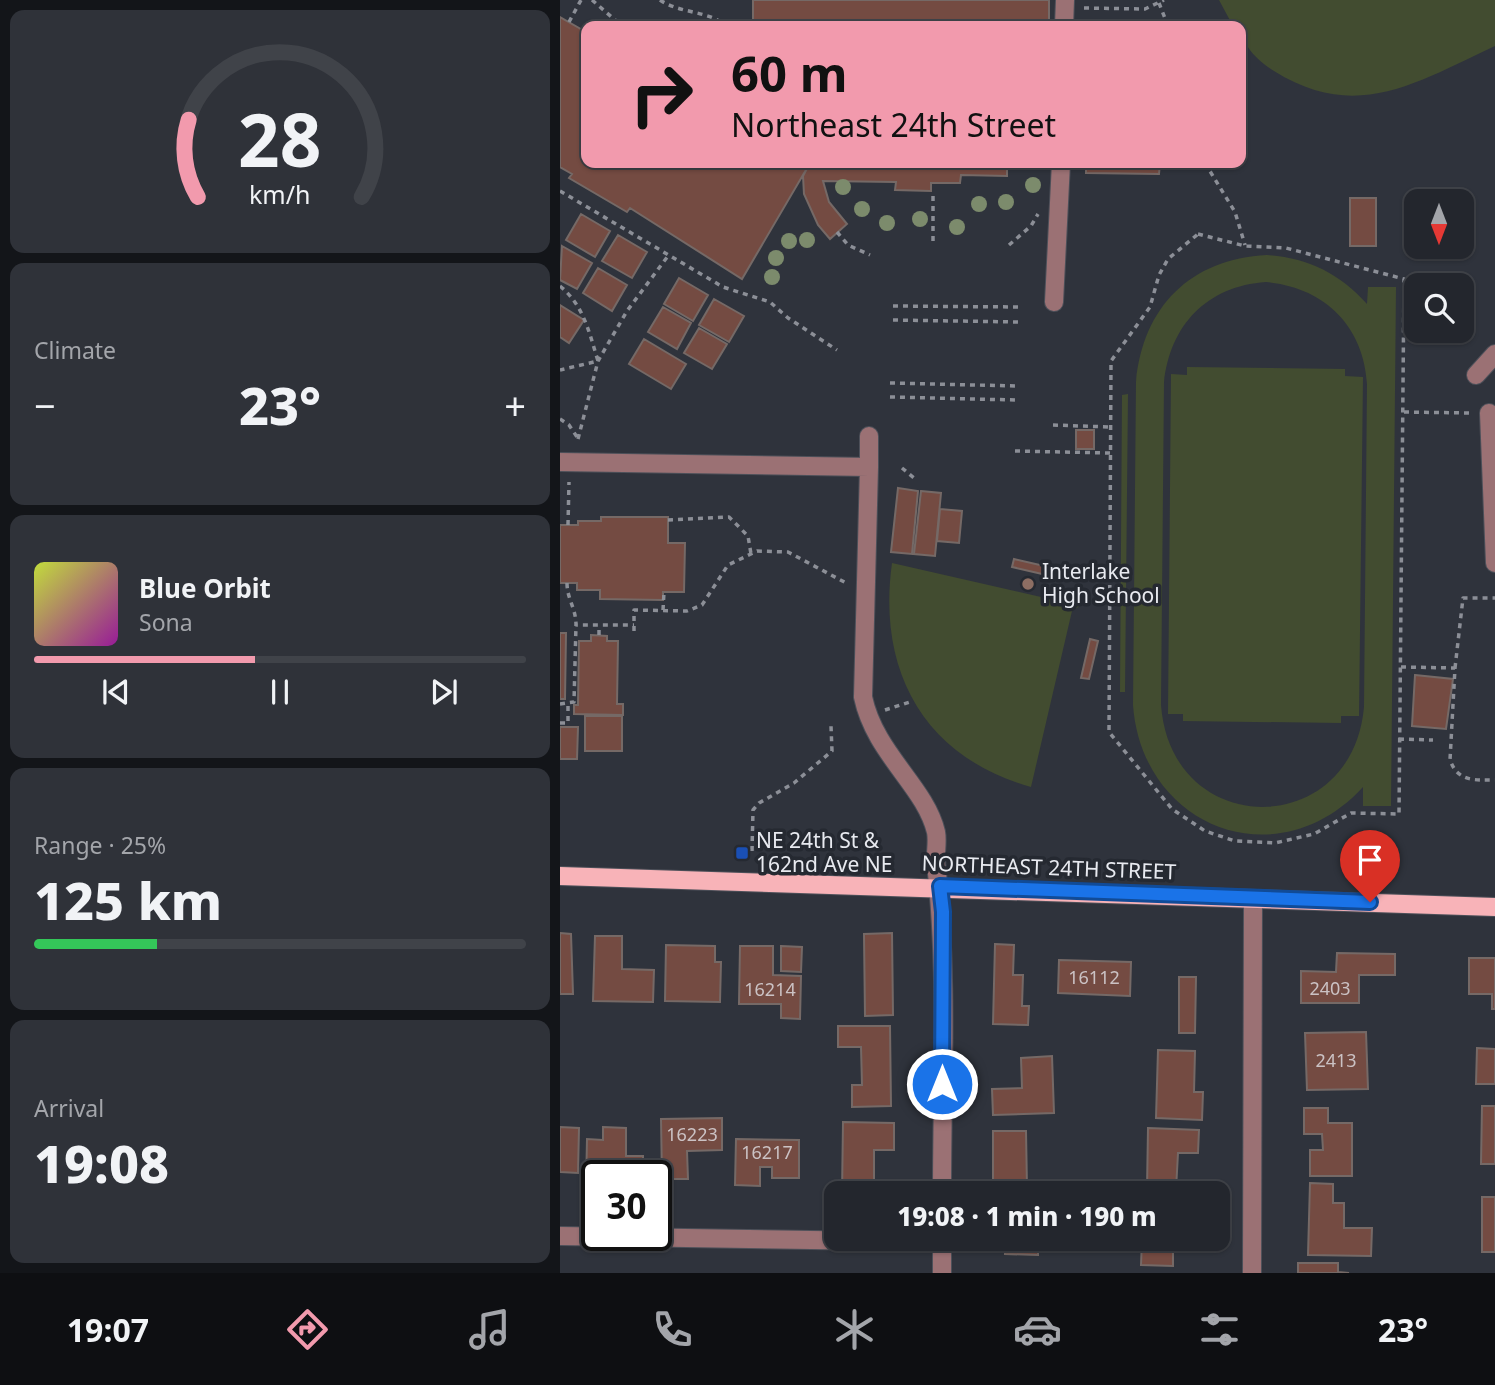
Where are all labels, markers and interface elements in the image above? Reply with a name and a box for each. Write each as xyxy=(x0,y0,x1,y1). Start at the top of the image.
text: 60 m xyxy=(731,40,848,106)
icon: right xyxy=(616,49,707,140)
text: 28 xyxy=(238,90,322,189)
text: Northeast 24th Street xyxy=(731,103,1056,146)
text: km/h xyxy=(249,177,311,211)
north arrow xyxy=(1404,189,1474,259)
map controls xyxy=(1404,189,1474,343)
button: search xyxy=(1404,273,1474,343)
text: Climate xyxy=(34,334,116,366)
text: 23° xyxy=(239,369,321,440)
text: − xyxy=(34,379,56,431)
text: + xyxy=(504,379,526,431)
place label: Interlake High School xyxy=(1042,557,1160,609)
text: Blue Orbit xyxy=(139,570,271,606)
marker: Interlake High School xyxy=(1020,576,1036,592)
text: Sona xyxy=(139,606,193,638)
icon: previous xyxy=(97,673,135,711)
icon: pause xyxy=(261,673,299,711)
icon: next xyxy=(425,673,463,711)
place label: NE 24th St & 162nd Ave NE xyxy=(756,826,892,878)
text: Range · 25% xyxy=(34,829,166,861)
pin xyxy=(1340,830,1400,902)
icon: arrive xyxy=(1351,841,1389,879)
marker: NE 24th St & 162nd Ave NE xyxy=(734,845,750,861)
street label: NORTHEAST 24TH STREET xyxy=(921,849,1177,885)
text: 125 km xyxy=(34,864,222,935)
house number: 16112 xyxy=(1068,965,1120,989)
house number: 2403 xyxy=(1309,976,1351,1000)
house number: 16214 xyxy=(744,977,796,1001)
position arrow xyxy=(905,1047,979,1121)
house number: 2413 xyxy=(1315,1048,1357,1072)
text: Arrival xyxy=(34,1092,104,1124)
house number: 16223 xyxy=(666,1122,718,1146)
text: 19:08 xyxy=(34,1127,169,1198)
house number: 16217 xyxy=(741,1140,793,1164)
speed limit sign: 30 xyxy=(581,1160,672,1251)
text: 19:08 · 1 min · 190 m xyxy=(897,1198,1157,1234)
icon: directions xyxy=(283,1305,332,1354)
icon: music xyxy=(465,1305,514,1354)
icon: phone xyxy=(648,1305,697,1354)
icon: climate xyxy=(830,1305,879,1354)
icon: car xyxy=(1013,1305,1062,1354)
icon: filters xyxy=(1195,1305,1244,1354)
text: 19:07 xyxy=(67,1308,149,1351)
text: 23° xyxy=(1378,1308,1428,1351)

